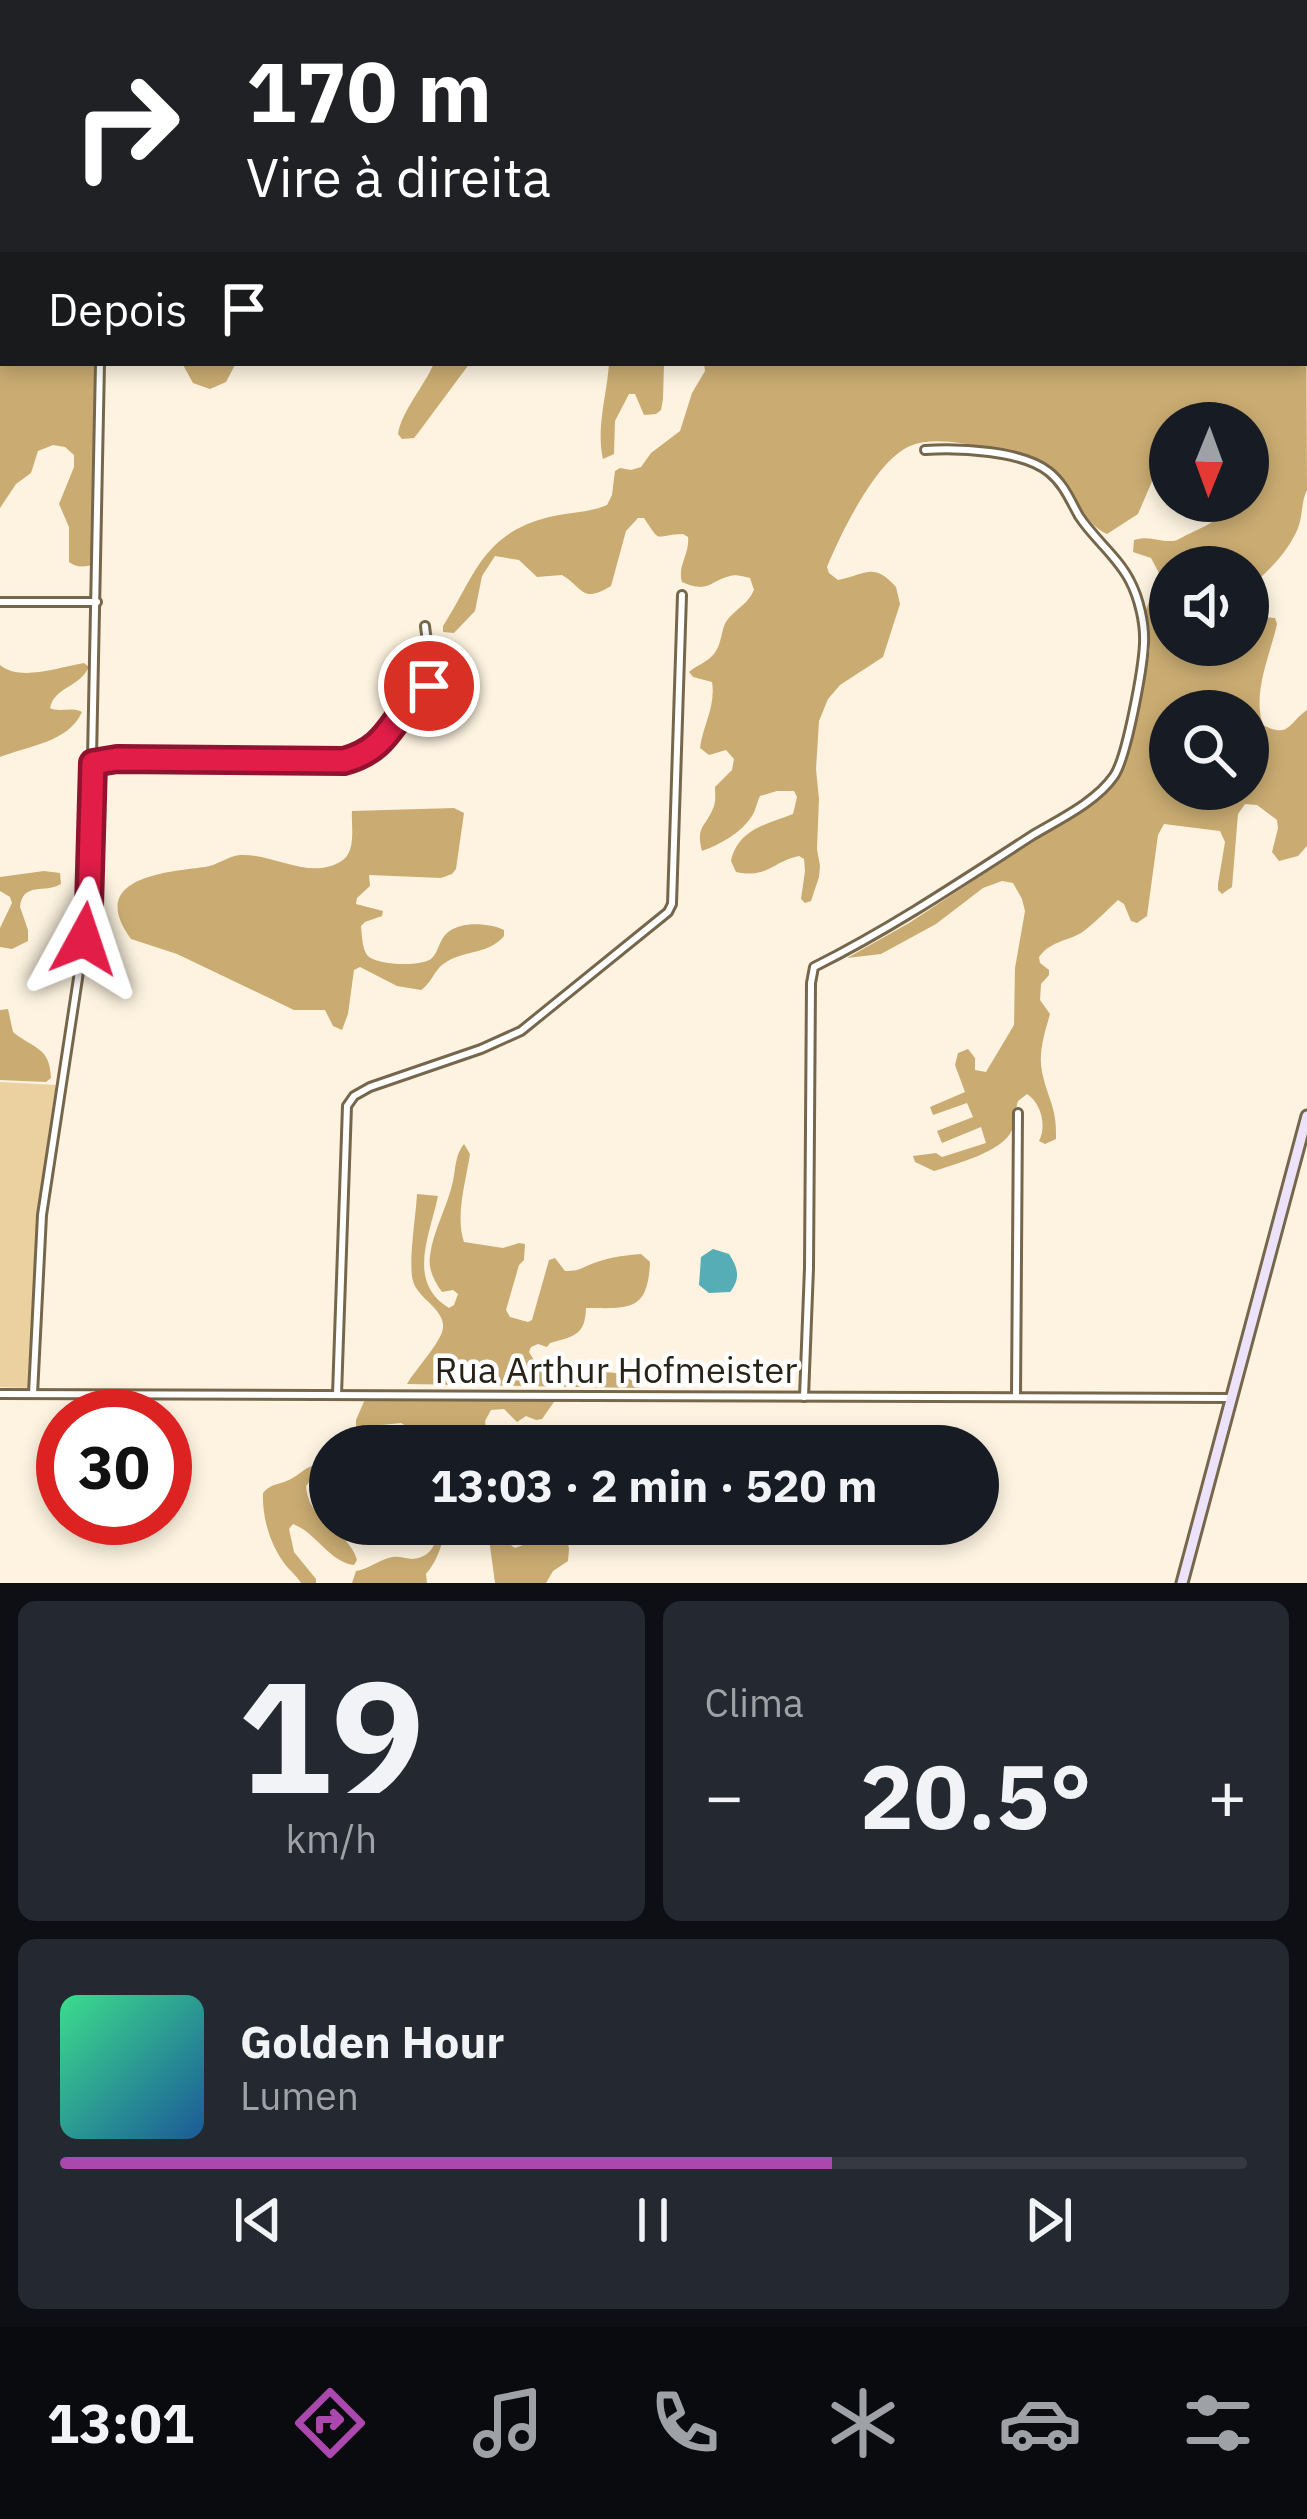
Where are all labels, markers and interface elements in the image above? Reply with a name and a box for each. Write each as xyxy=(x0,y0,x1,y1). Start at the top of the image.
text: 170 m xyxy=(246,36,492,145)
icon: right xyxy=(48,48,204,204)
text: Vire à direita xyxy=(246,142,551,212)
icon: arrive xyxy=(211,276,277,342)
text: Depois xyxy=(48,280,187,338)
north arrow xyxy=(1149,402,1269,522)
map controls xyxy=(1149,402,1269,810)
button: sound xyxy=(1149,546,1269,666)
pin xyxy=(378,635,480,737)
icon: arrive xyxy=(396,653,462,719)
button: search xyxy=(1149,690,1269,810)
position arrow xyxy=(21,876,147,1002)
street label: Rua Arthur Hofmeister xyxy=(435,1346,797,1393)
speed limit sign: 30 xyxy=(36,1389,192,1545)
text: 13:03 · 2 min · 520 m xyxy=(431,1456,877,1514)
text: 19 xyxy=(238,1633,425,1836)
text: Clima xyxy=(705,1677,804,1728)
text: 20.5° xyxy=(860,1737,1092,1854)
text: − xyxy=(705,1752,744,1838)
text: + xyxy=(1207,1752,1247,1838)
text: km/h xyxy=(285,1813,377,1864)
text: Golden Hour xyxy=(240,2012,504,2070)
text: Lumen xyxy=(240,2070,359,2121)
icon: previous xyxy=(225,2187,291,2253)
icon: pause xyxy=(620,2187,686,2253)
icon: next xyxy=(1016,2187,1082,2253)
icon: directions xyxy=(288,2381,372,2465)
icon: music xyxy=(466,2381,550,2465)
icon: phone xyxy=(643,2381,727,2465)
icon: climate xyxy=(821,2381,905,2465)
icon: car xyxy=(998,2381,1082,2465)
icon: filters xyxy=(1176,2381,1260,2465)
text: 13:01 xyxy=(47,2388,194,2458)

